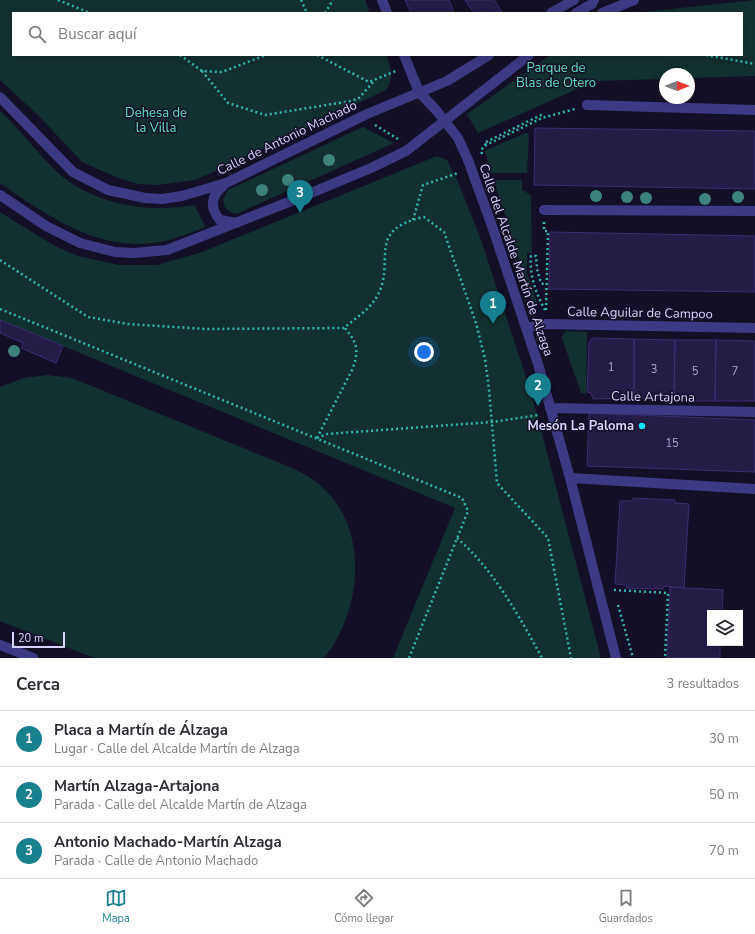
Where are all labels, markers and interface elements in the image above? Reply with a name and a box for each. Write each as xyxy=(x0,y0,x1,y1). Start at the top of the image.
search box xyxy=(12,12,743,56)
icon: search xyxy=(26,23,48,45)
text: Buscar aquí xyxy=(58,24,136,44)
park label: Parque de Blas de Otero xyxy=(516,59,596,92)
north arrow xyxy=(659,68,695,104)
street label: Calle de Antonio Machado xyxy=(214,96,360,180)
park label: Dehesa de la Villa xyxy=(125,104,187,137)
street label: Calle del Alcalde Martín de Alzaga xyxy=(475,161,557,359)
pin: 3 xyxy=(287,180,313,213)
pin: 1 xyxy=(480,291,506,324)
street label: Calle Aguilar de Campoo xyxy=(567,303,713,323)
your location xyxy=(414,342,434,362)
house number: 1 xyxy=(608,360,614,375)
house number: 3 xyxy=(651,362,657,377)
house number: 5 xyxy=(692,364,699,379)
house number: 7 xyxy=(732,364,738,379)
pin: 2 xyxy=(525,373,551,406)
street label: Calle Artajona xyxy=(611,387,695,407)
place label: Mesón La Paloma xyxy=(527,417,634,435)
marker: Mesón La Paloma xyxy=(637,421,647,431)
house number: 15 xyxy=(665,436,679,451)
map controls xyxy=(707,610,743,646)
button: layers xyxy=(707,610,743,646)
scale bar xyxy=(12,630,65,649)
text: 20 m xyxy=(18,631,43,646)
text: Cerca xyxy=(16,673,60,696)
text: 3 resultados xyxy=(667,675,739,693)
text: Placa a Martín de Álzaga xyxy=(54,720,228,740)
text: 1 xyxy=(25,730,33,748)
text: 30 m xyxy=(709,730,739,748)
text: Lugar · Calle del Alcalde Martín de Alzaga xyxy=(54,740,300,758)
text: Martín Alzaga-Artajona xyxy=(54,776,220,796)
text: 2 xyxy=(25,786,33,804)
text: 50 m xyxy=(709,786,739,804)
text: Parada · Calle del Alcalde Martín de Alzaga xyxy=(54,796,307,814)
text: Antonio Machado-Martín Alzaga xyxy=(54,832,282,852)
text: 3 xyxy=(25,842,33,860)
text: 70 m xyxy=(709,842,739,860)
text: Parada · Calle de Antonio Machado xyxy=(54,852,258,870)
tab: Mapa xyxy=(102,887,130,926)
tab: Cómo llegar xyxy=(334,887,394,926)
tab: Guardados xyxy=(599,887,653,926)

